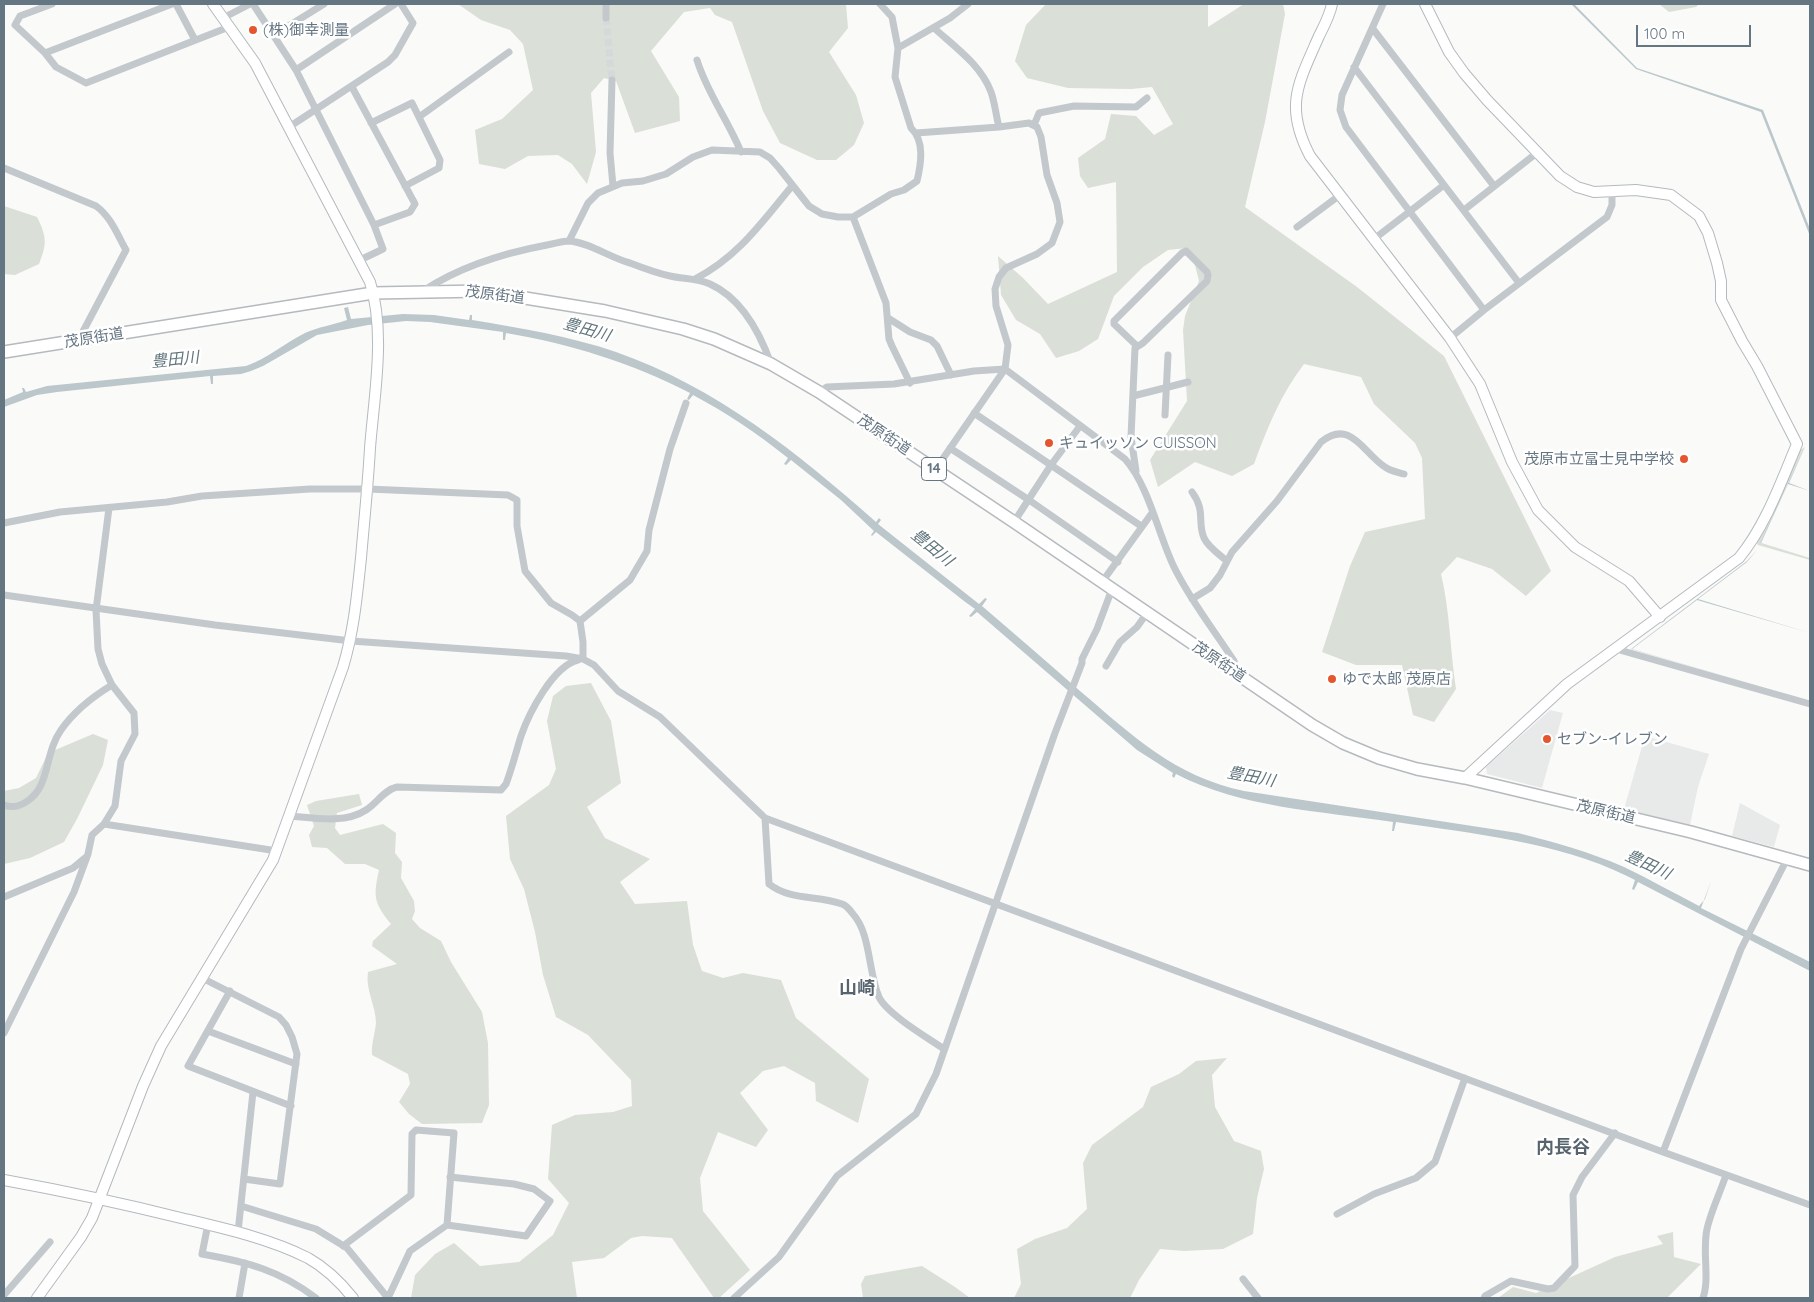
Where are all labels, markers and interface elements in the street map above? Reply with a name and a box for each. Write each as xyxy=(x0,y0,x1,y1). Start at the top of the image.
scale bar xyxy=(1639,15,1754,47)
place label: (株)御幸測量 xyxy=(263,21,349,39)
marker: (株)御幸測量 xyxy=(247,24,259,36)
text: 100 m xyxy=(1644,24,1685,43)
street label: 茂原街道 xyxy=(464,282,526,308)
water label: 豊田川 xyxy=(561,314,613,346)
street label: 茂原街道 xyxy=(63,324,125,352)
water label: 豊田川 xyxy=(150,348,200,372)
street label: 茂原街道 xyxy=(854,411,914,459)
place label: キュイッソン CUISSON xyxy=(1059,434,1217,452)
marker: キュイッソン CUISSON xyxy=(1043,437,1055,449)
place label: 茂原市立冨士見中学校 xyxy=(1524,450,1674,468)
marker: 茂原市立冨士見中学校 xyxy=(1678,453,1690,465)
road number: 14 xyxy=(922,458,946,480)
water label: 豊田川 xyxy=(907,525,957,571)
street label: 茂原街道 xyxy=(1189,638,1249,686)
place label: ゆで太郎 茂原店 xyxy=(1342,670,1451,688)
marker: ゆで太郎 茂原店 xyxy=(1326,673,1338,685)
place label: セブン-イレブン xyxy=(1557,730,1668,748)
marker: セブン-イレブン xyxy=(1541,733,1553,745)
water label: 豊田川 xyxy=(1226,763,1276,791)
street label: 茂原街道 xyxy=(1575,796,1637,828)
water label: 豊田川 xyxy=(1622,846,1674,884)
district label: 山崎 xyxy=(839,978,875,1000)
district label: 内長谷 xyxy=(1536,1137,1590,1159)

